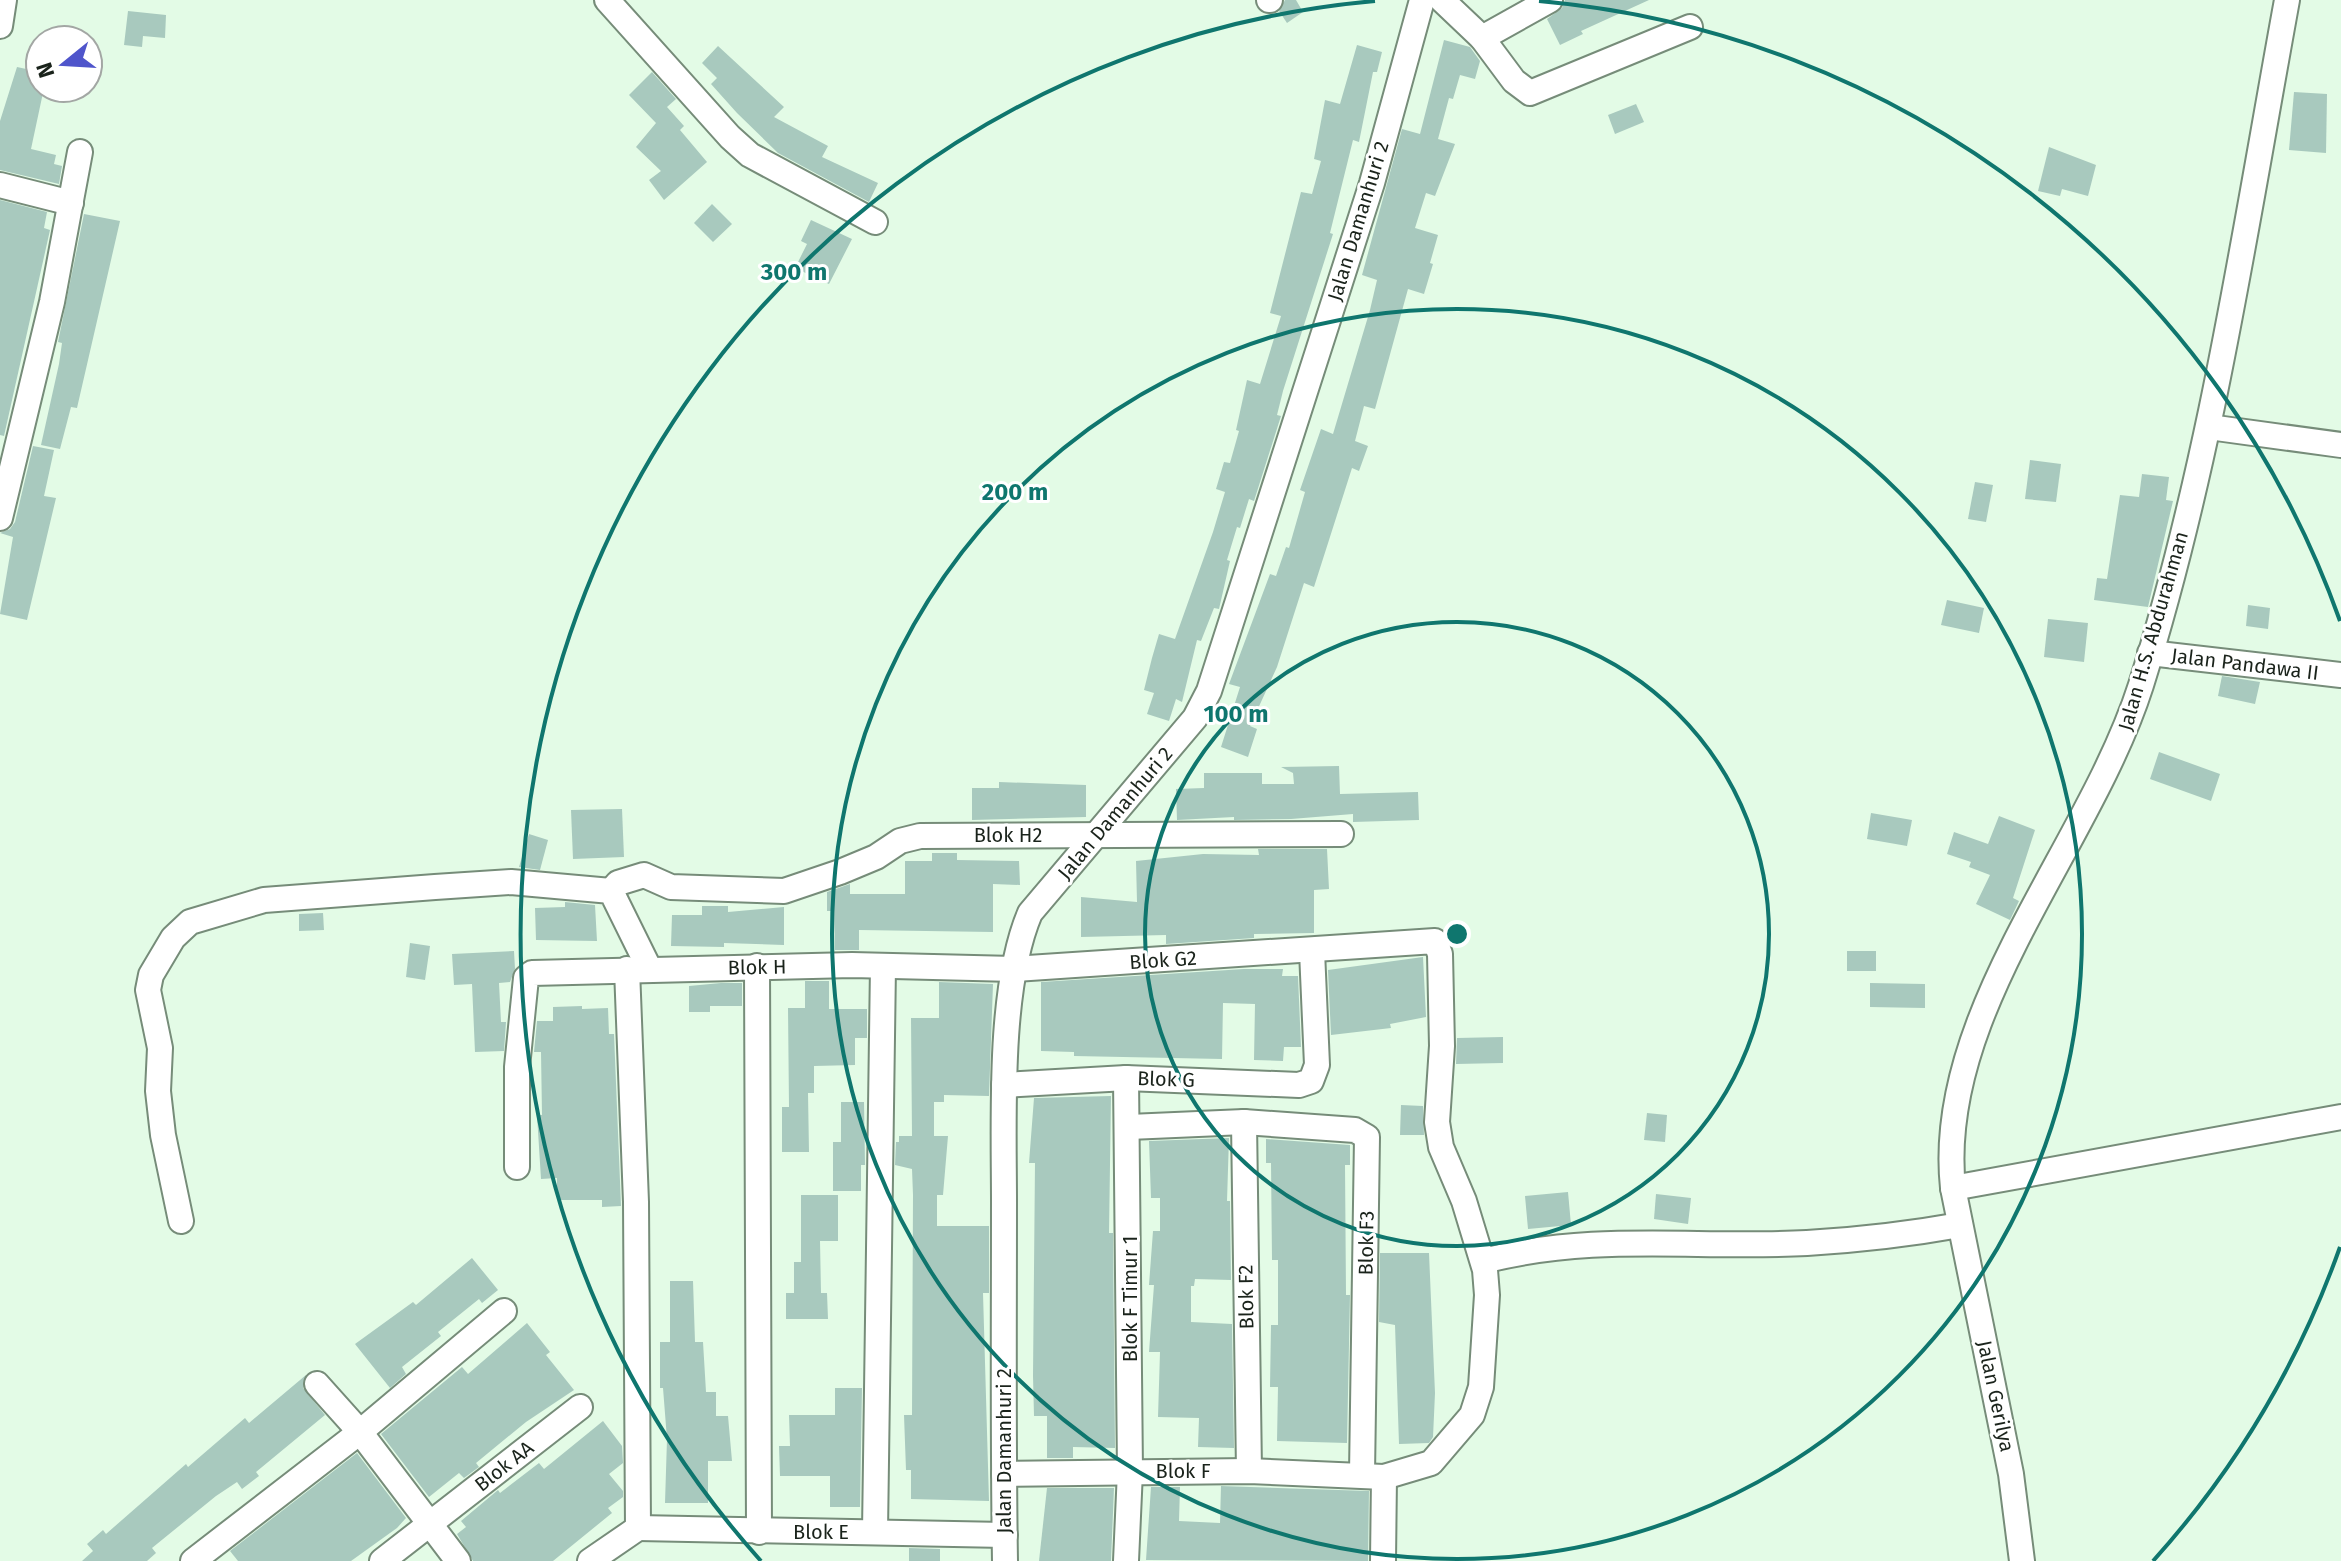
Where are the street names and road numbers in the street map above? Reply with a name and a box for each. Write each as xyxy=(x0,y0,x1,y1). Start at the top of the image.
street label: Jalan Damanhuri 2 xyxy=(1322,138,1394,304)
street label: Jalan H.S. Abdurahman xyxy=(2113,529,2193,733)
street label: Jalan Pandawa II xyxy=(2170,643,2320,685)
street label: Jalan Damanhuri 2 xyxy=(1053,742,1177,884)
street label: Blok H2 xyxy=(974,823,1042,847)
street label: Blok G2 xyxy=(1129,946,1197,974)
street label: Blok H xyxy=(727,954,787,980)
street label: Blok G xyxy=(1137,1066,1195,1092)
street label: Blok F3 xyxy=(1353,1210,1379,1276)
street label: Blok F Timur 1 xyxy=(1118,1236,1142,1362)
street label: Blok F2 xyxy=(1233,1264,1259,1330)
street label: Jalan Gerilya xyxy=(1972,1338,2020,1454)
street label: Jalan Damanhuri 2 xyxy=(992,1368,1016,1534)
street label: Blok AA xyxy=(470,1435,539,1496)
street label: Blok F xyxy=(1156,1459,1211,1483)
street label: Blok E xyxy=(793,1520,849,1544)

